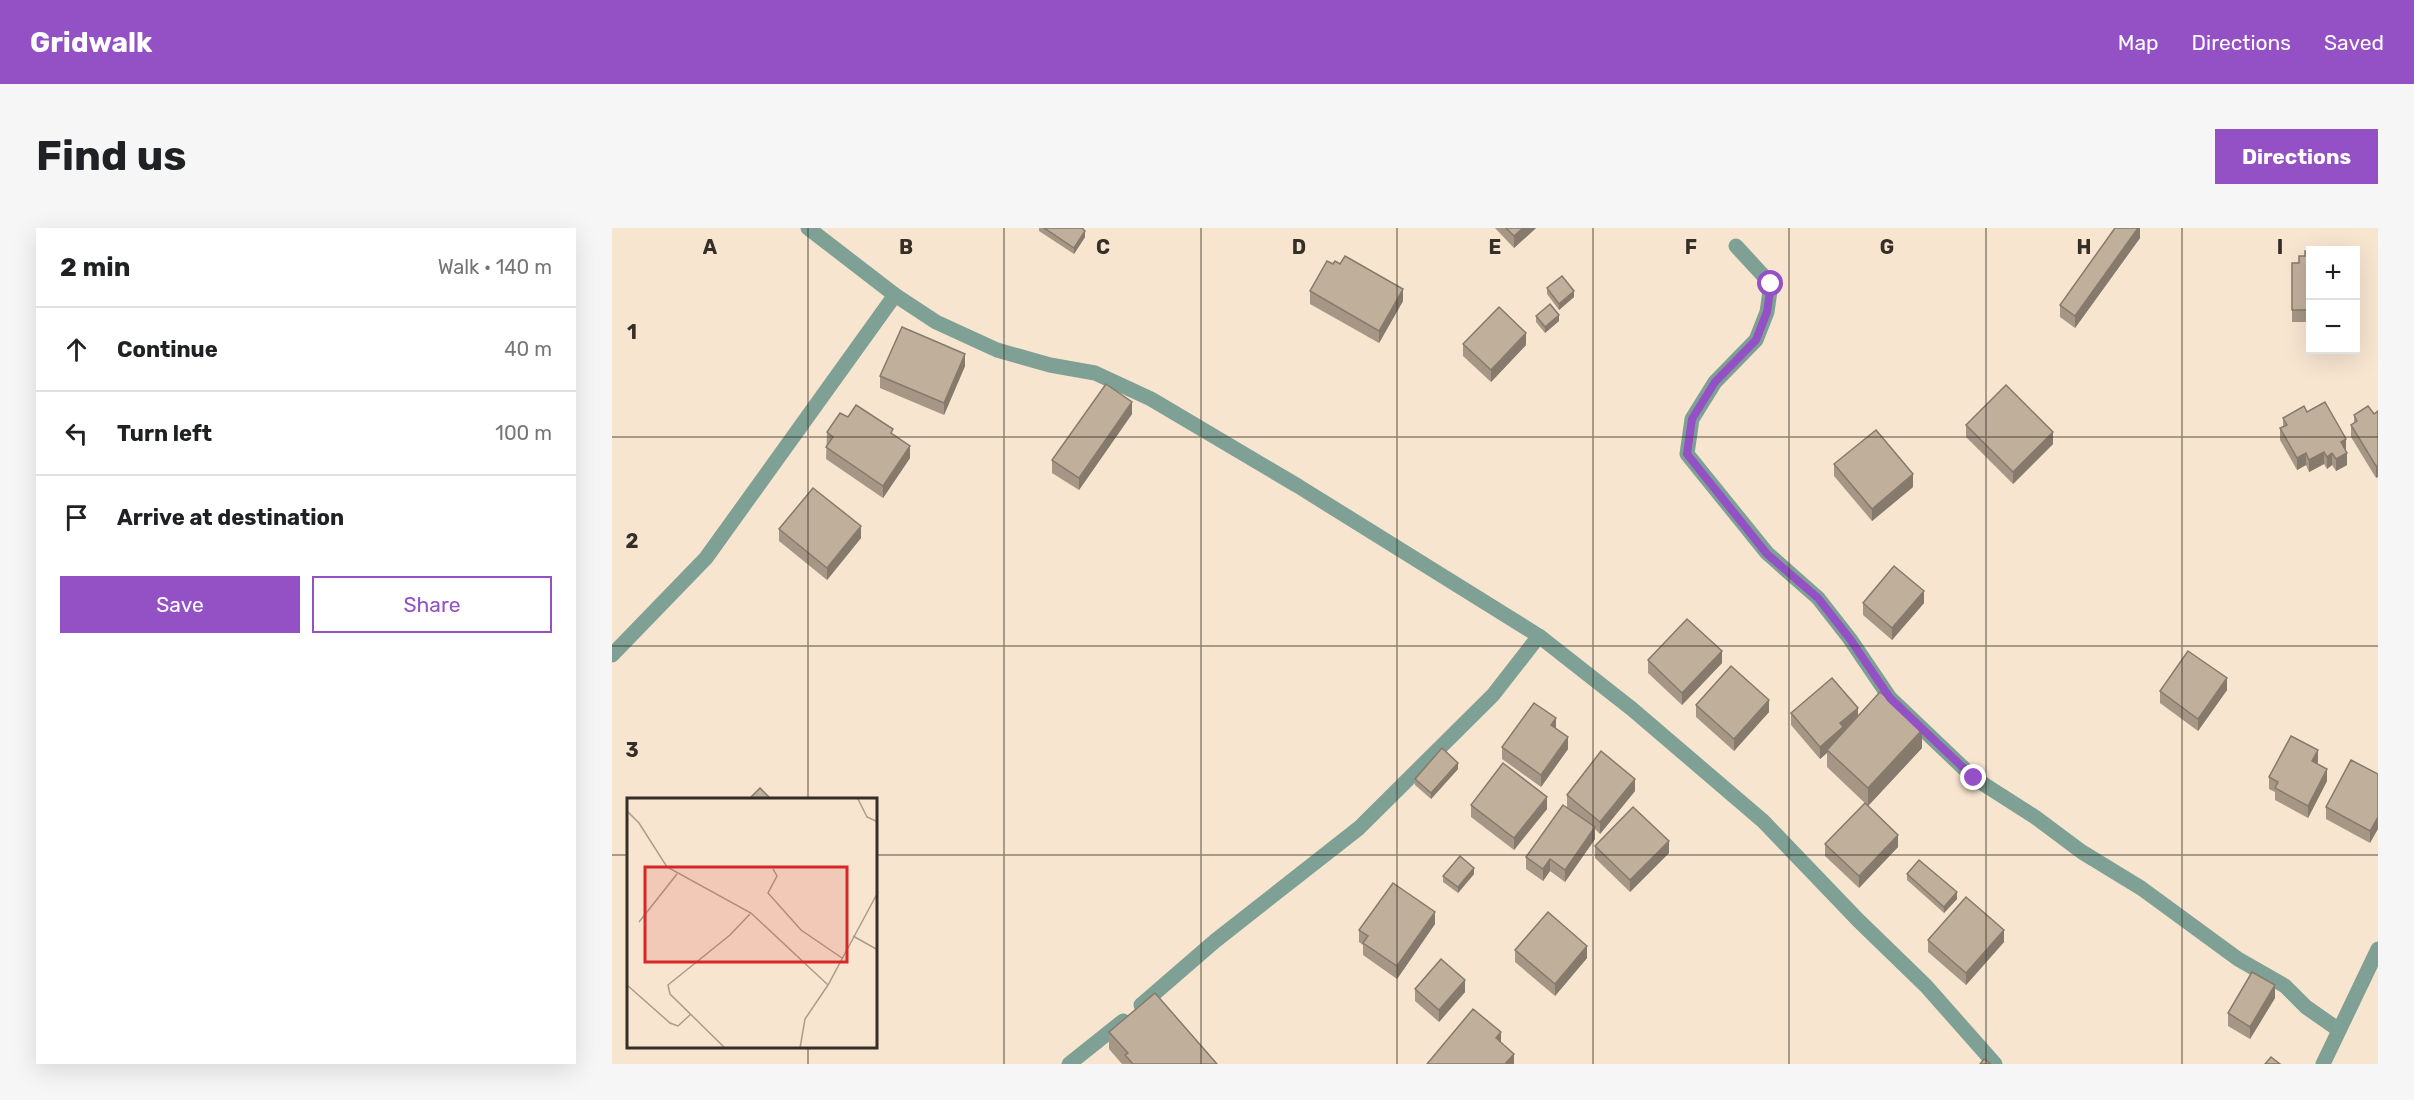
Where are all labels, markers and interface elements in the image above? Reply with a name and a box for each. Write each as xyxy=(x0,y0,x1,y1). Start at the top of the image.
text: Gridwalk xyxy=(30,26,152,59)
text: Map xyxy=(2118,30,2159,55)
text: Directions xyxy=(2192,30,2291,55)
text: Saved xyxy=(2324,30,2384,55)
button: Directions xyxy=(2215,129,2378,184)
text: Find us xyxy=(36,131,187,181)
text: A xyxy=(703,235,718,259)
text: B xyxy=(899,235,913,259)
text: C xyxy=(1096,235,1110,259)
text: D xyxy=(1292,235,1306,259)
text: E xyxy=(1489,235,1501,259)
text: F xyxy=(1685,235,1697,259)
text: G xyxy=(1880,235,1894,259)
text: H xyxy=(2077,235,2091,259)
text: I xyxy=(2277,235,2283,259)
map controls xyxy=(2306,246,2360,354)
button: + xyxy=(2306,246,2360,300)
text: 2 min xyxy=(60,252,130,283)
text: Walk · 140 m xyxy=(438,255,552,279)
route start xyxy=(1757,270,1783,296)
button: − xyxy=(2306,300,2360,354)
text: 1 xyxy=(627,320,637,344)
icon: ahead xyxy=(60,333,93,366)
text: Continue xyxy=(117,336,218,363)
text: 40 m xyxy=(504,337,552,361)
icon: left xyxy=(60,417,93,450)
text: Turn left xyxy=(117,420,212,447)
text: 100 m xyxy=(495,421,552,445)
icon: arrive xyxy=(60,501,93,534)
text: Arrive at destination xyxy=(117,504,344,531)
text: 2 xyxy=(626,529,639,553)
button: Save xyxy=(60,576,300,633)
button: Share xyxy=(312,576,552,633)
text: 3 xyxy=(625,738,639,762)
route end xyxy=(1960,764,1986,790)
inset map xyxy=(627,798,878,1049)

